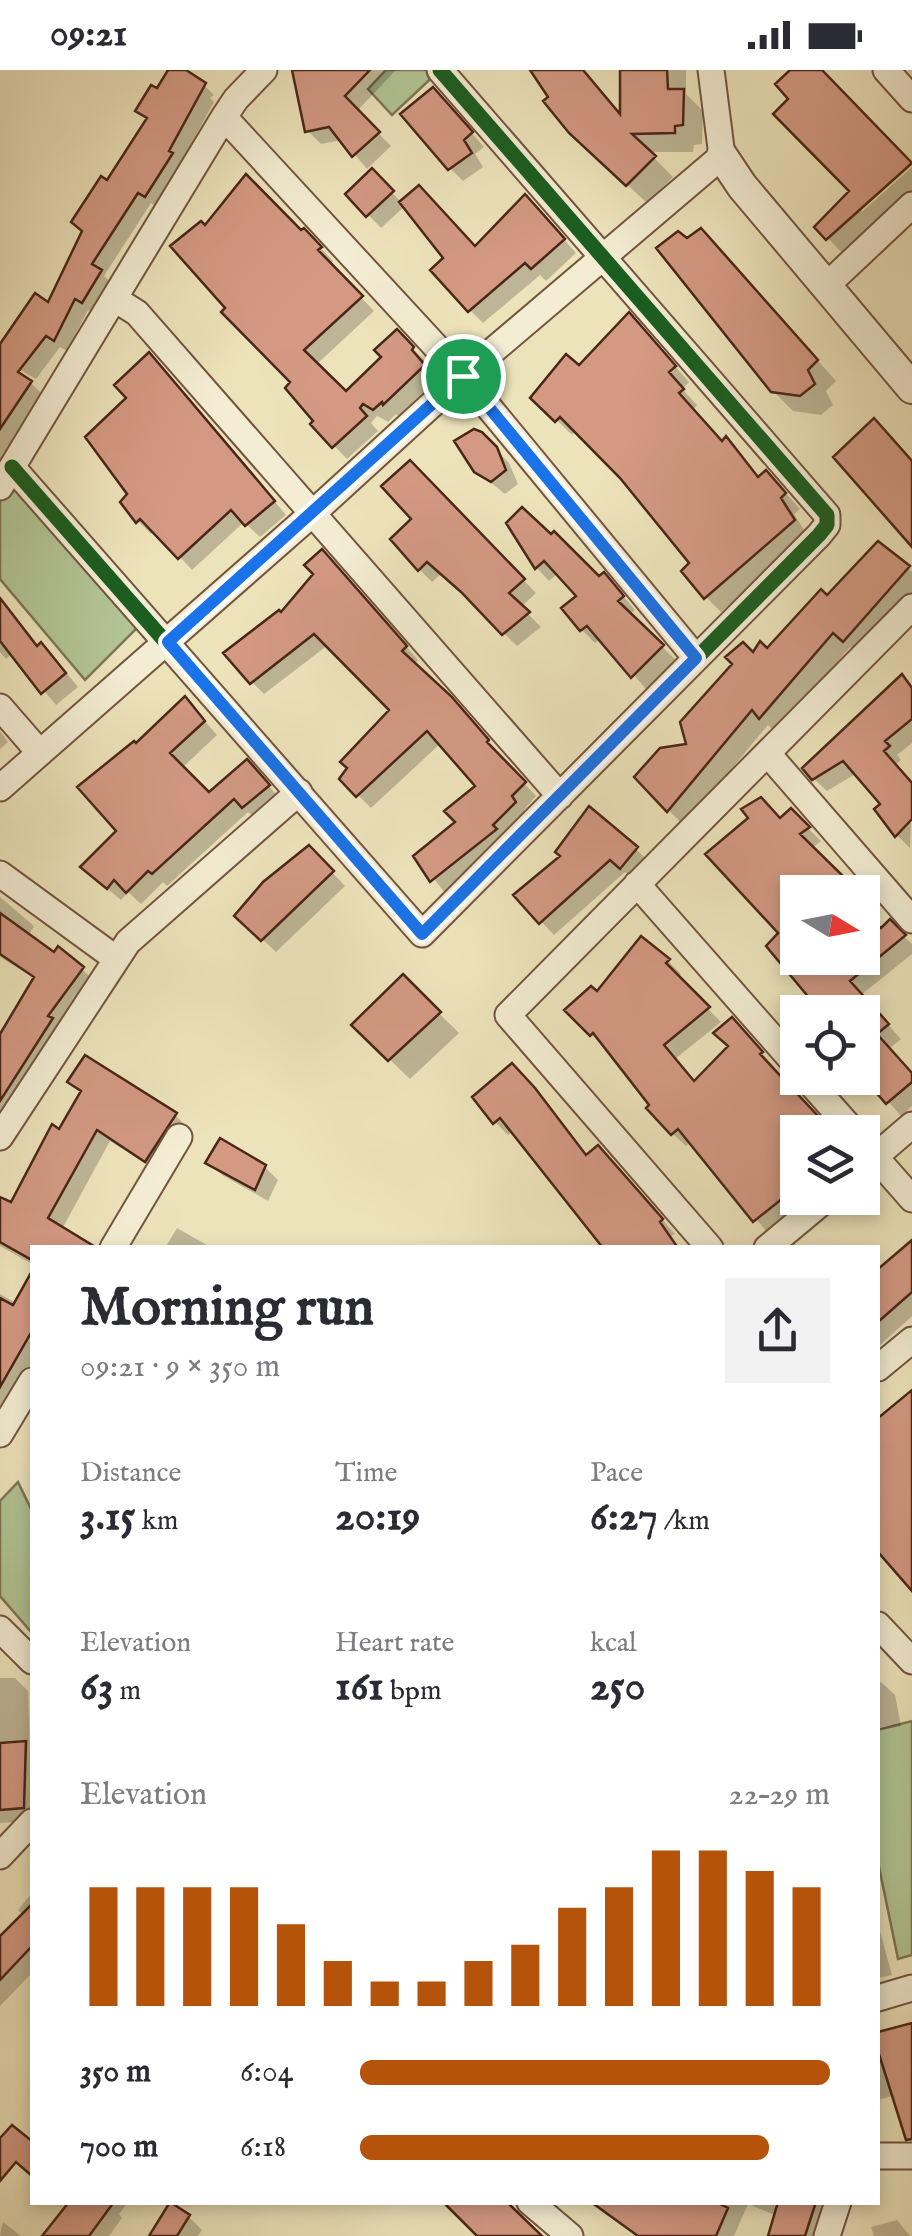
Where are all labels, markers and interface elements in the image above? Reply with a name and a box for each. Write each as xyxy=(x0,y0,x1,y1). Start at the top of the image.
text: 09:21 xyxy=(50,11,127,59)
pin xyxy=(421,334,506,419)
icon: arrive xyxy=(436,349,491,404)
north arrow xyxy=(780,875,880,975)
map controls xyxy=(780,875,880,1215)
button: locate xyxy=(780,995,880,1095)
button: layers xyxy=(780,1115,880,1215)
text: Morning run xyxy=(80,1274,374,1344)
button: share xyxy=(725,1278,830,1383)
text: 09:21 · 9 × 350 m xyxy=(80,1347,280,1388)
text: Distance xyxy=(80,1456,181,1491)
text: Time xyxy=(335,1456,397,1491)
text: Pace xyxy=(590,1456,643,1491)
text: 3.15 xyxy=(80,1491,136,1544)
text: 20:19 xyxy=(335,1491,420,1544)
text: 6:27 xyxy=(590,1491,658,1544)
text: km xyxy=(136,1504,178,1539)
text: /km xyxy=(658,1504,710,1539)
text: Elevation xyxy=(80,1626,191,1661)
text: Heart rate xyxy=(335,1626,454,1661)
text: kcal xyxy=(590,1626,637,1661)
text: 63 xyxy=(80,1661,113,1714)
text: 161 xyxy=(335,1661,384,1714)
text: 250 xyxy=(590,1661,645,1714)
text: m xyxy=(113,1674,141,1709)
text: bpm xyxy=(384,1674,442,1709)
text: Elevation xyxy=(80,1775,207,1816)
text: 22–29 m xyxy=(729,1775,830,1816)
text: 350 m xyxy=(80,2052,151,2093)
text: 6:04 xyxy=(240,2052,293,2093)
text: 700 m xyxy=(80,2127,158,2168)
text: 6:18 xyxy=(240,2127,286,2168)

